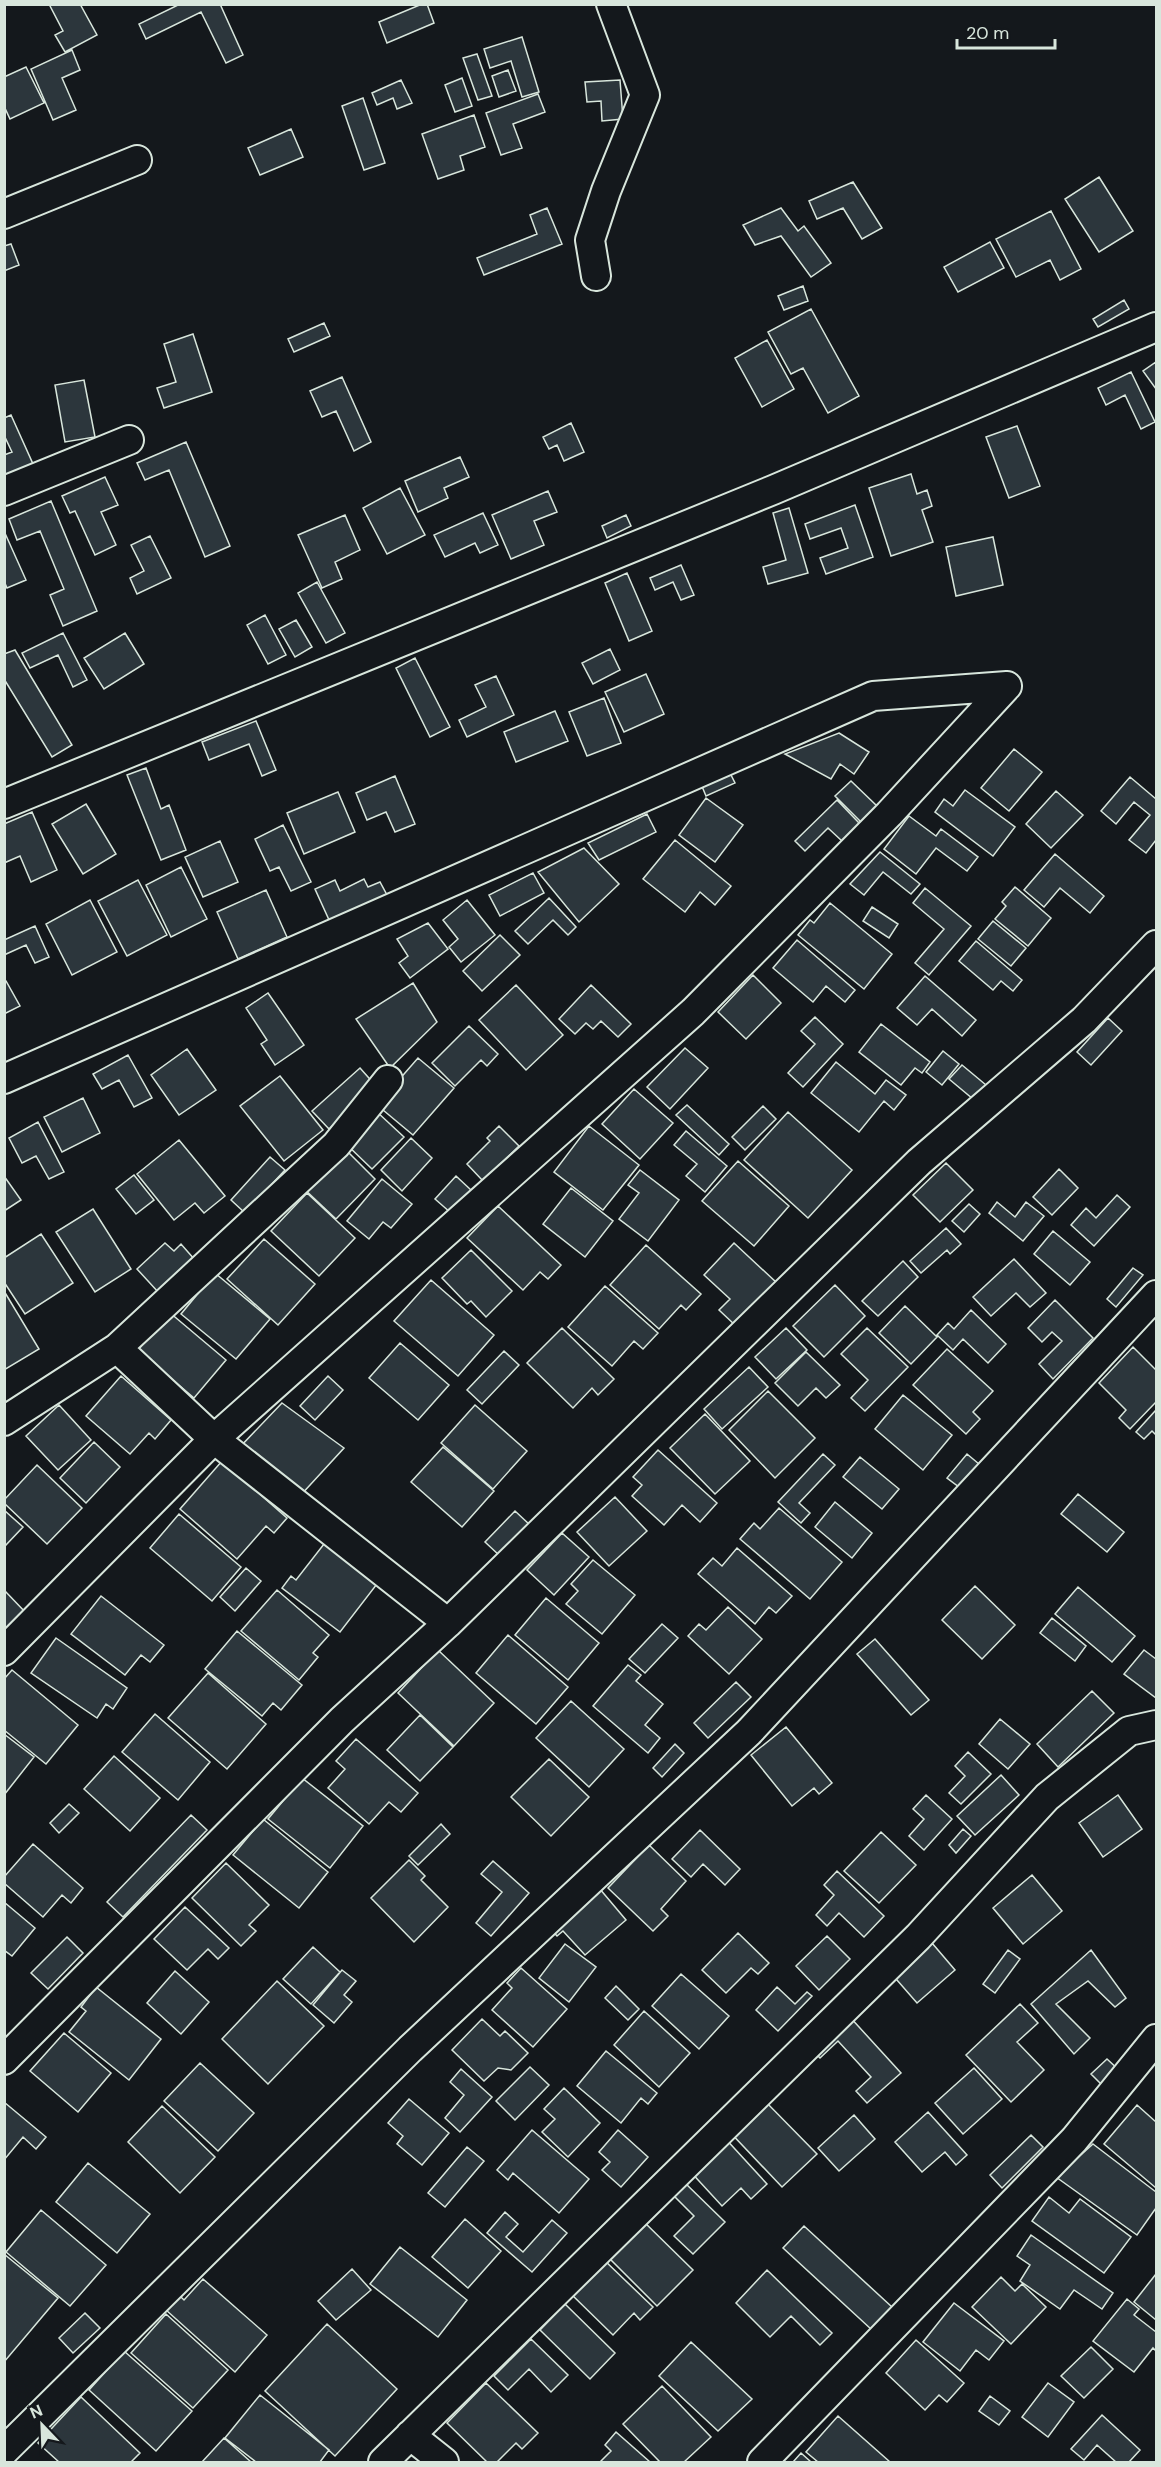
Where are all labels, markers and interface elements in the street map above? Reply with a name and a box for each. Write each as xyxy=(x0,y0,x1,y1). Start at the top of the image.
scale bar xyxy=(957,12,1054,50)
text: 20 m xyxy=(966,21,1009,45)
north arrow xyxy=(12,2395,72,2455)
text: N xyxy=(27,2400,46,2424)

